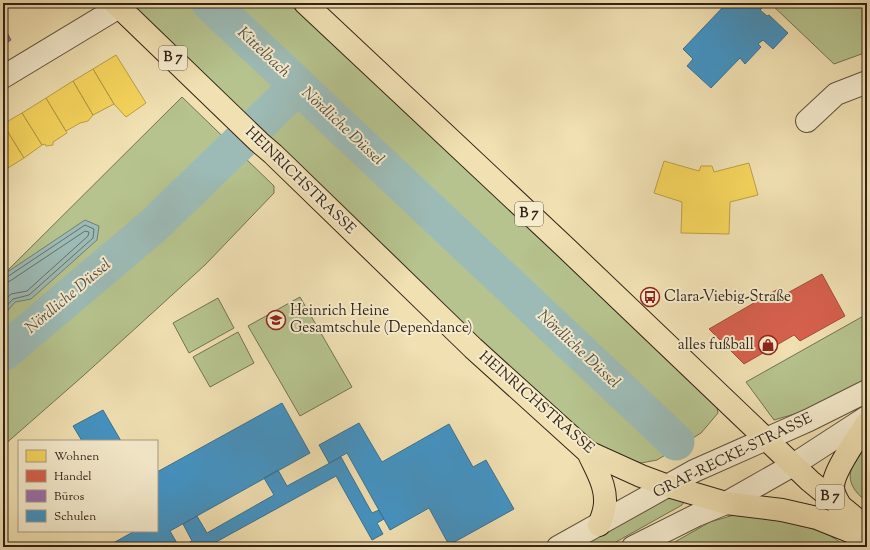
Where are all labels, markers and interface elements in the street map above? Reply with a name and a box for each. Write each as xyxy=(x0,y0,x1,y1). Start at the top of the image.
water label: Kittelbach xyxy=(231,22,295,84)
road number: B 7 xyxy=(159,46,187,70)
water label: Nördliche Düssel xyxy=(295,83,389,171)
street label: HEINRICHSTRASSE xyxy=(240,123,360,239)
road number: B 7 xyxy=(515,202,543,226)
water label: Nördliche Düssel xyxy=(21,254,117,340)
bus stop icon: Clara-Viebig-Straße xyxy=(639,286,661,308)
place label: Clara-Viebig-Straße xyxy=(664,287,791,308)
place label: Heinrich Heine Gesamtschule (Dependance) xyxy=(290,301,473,339)
water label: Nördliche Düssel xyxy=(531,306,625,394)
school or university icon: Heinrich Heine Gesamtschule (Dependance) xyxy=(265,309,287,331)
shop icon: alles fußball xyxy=(757,334,779,356)
place label: alles fußball xyxy=(678,335,754,356)
street label: HEINRICHSTRASSE xyxy=(474,347,598,459)
street label: GRAF-RECKE-STRASSE xyxy=(650,408,816,504)
legend xyxy=(18,440,158,532)
text: Wohnen xyxy=(54,448,99,466)
text: Handel xyxy=(54,468,92,486)
road number: B 7 xyxy=(816,485,844,509)
text: Büros xyxy=(54,488,85,506)
text: Schulen xyxy=(54,508,96,526)

